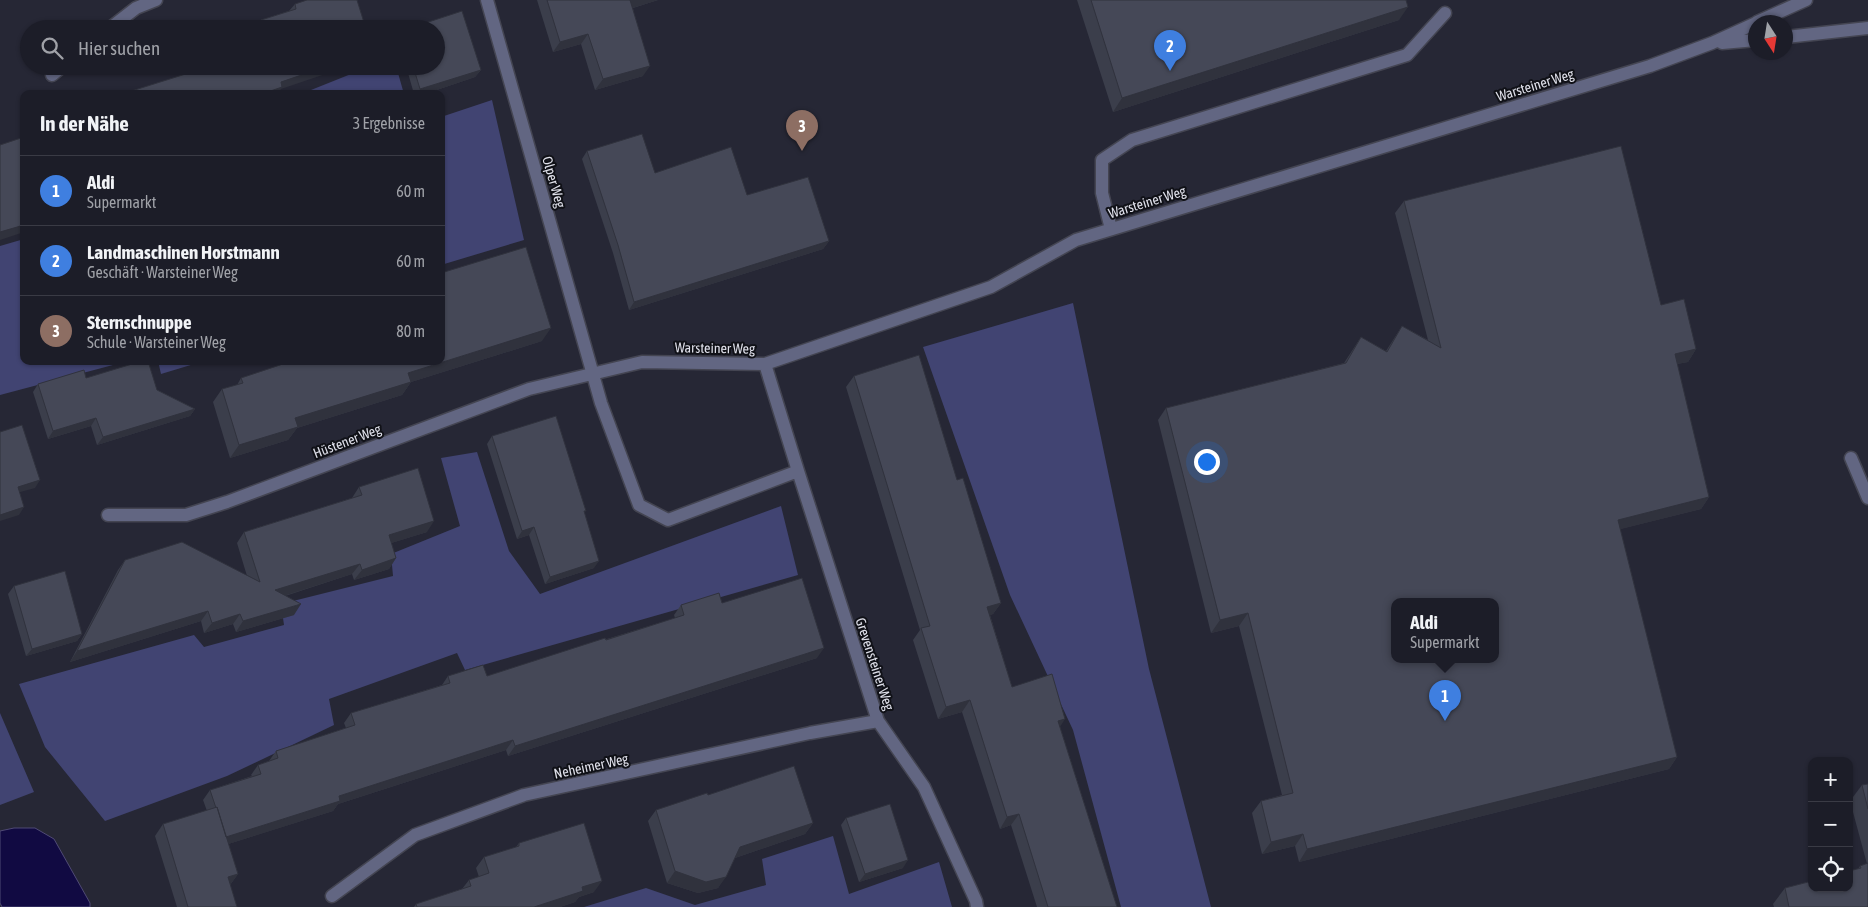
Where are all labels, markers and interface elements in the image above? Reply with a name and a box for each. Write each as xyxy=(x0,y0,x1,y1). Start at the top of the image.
north arrow xyxy=(1748,15,1793,60)
search box xyxy=(20,20,445,75)
pin: 2 xyxy=(1154,30,1186,71)
icon: search xyxy=(38,34,66,62)
text: Hier suchen xyxy=(78,37,160,59)
street label: Warsteiner Weg xyxy=(1494,66,1576,104)
pin: 3 xyxy=(786,110,818,151)
text: In der Nähe xyxy=(40,111,129,135)
text: 3 Ergebnisse xyxy=(353,114,425,132)
street label: Olper Weg xyxy=(539,154,569,210)
text: Aldi xyxy=(87,171,115,193)
text: 1 xyxy=(52,182,60,200)
text: 60 m xyxy=(396,182,425,200)
street label: Warsteiner Weg xyxy=(1106,183,1188,221)
text: Supermarkt xyxy=(87,193,156,211)
text: Landmaschinen Horstmann xyxy=(87,241,280,263)
text: 2 xyxy=(52,252,60,270)
text: 60 m xyxy=(396,252,425,270)
text: Geschäft · Warsteiner Weg xyxy=(87,263,238,281)
text: Sternschnuppe xyxy=(87,311,192,333)
text: 3 xyxy=(52,322,60,340)
text: 80 m xyxy=(396,322,425,340)
text: Schule · Warsteiner Weg xyxy=(87,333,226,351)
street label: Warsteiner Weg xyxy=(675,339,755,357)
street label: Hüstener Weg xyxy=(311,421,383,461)
your location xyxy=(1194,449,1220,475)
popup xyxy=(1391,598,1499,663)
text: Aldi xyxy=(1410,611,1438,633)
street label: Grevensteiner Weg xyxy=(853,616,897,712)
text: Supermarkt xyxy=(1410,633,1480,651)
pin: 1 xyxy=(1429,680,1461,721)
street label: Neheimer Weg xyxy=(552,750,630,782)
map controls xyxy=(1808,757,1853,892)
button: + xyxy=(1808,757,1853,802)
button: − xyxy=(1808,802,1853,847)
button: locate xyxy=(1808,847,1853,892)

